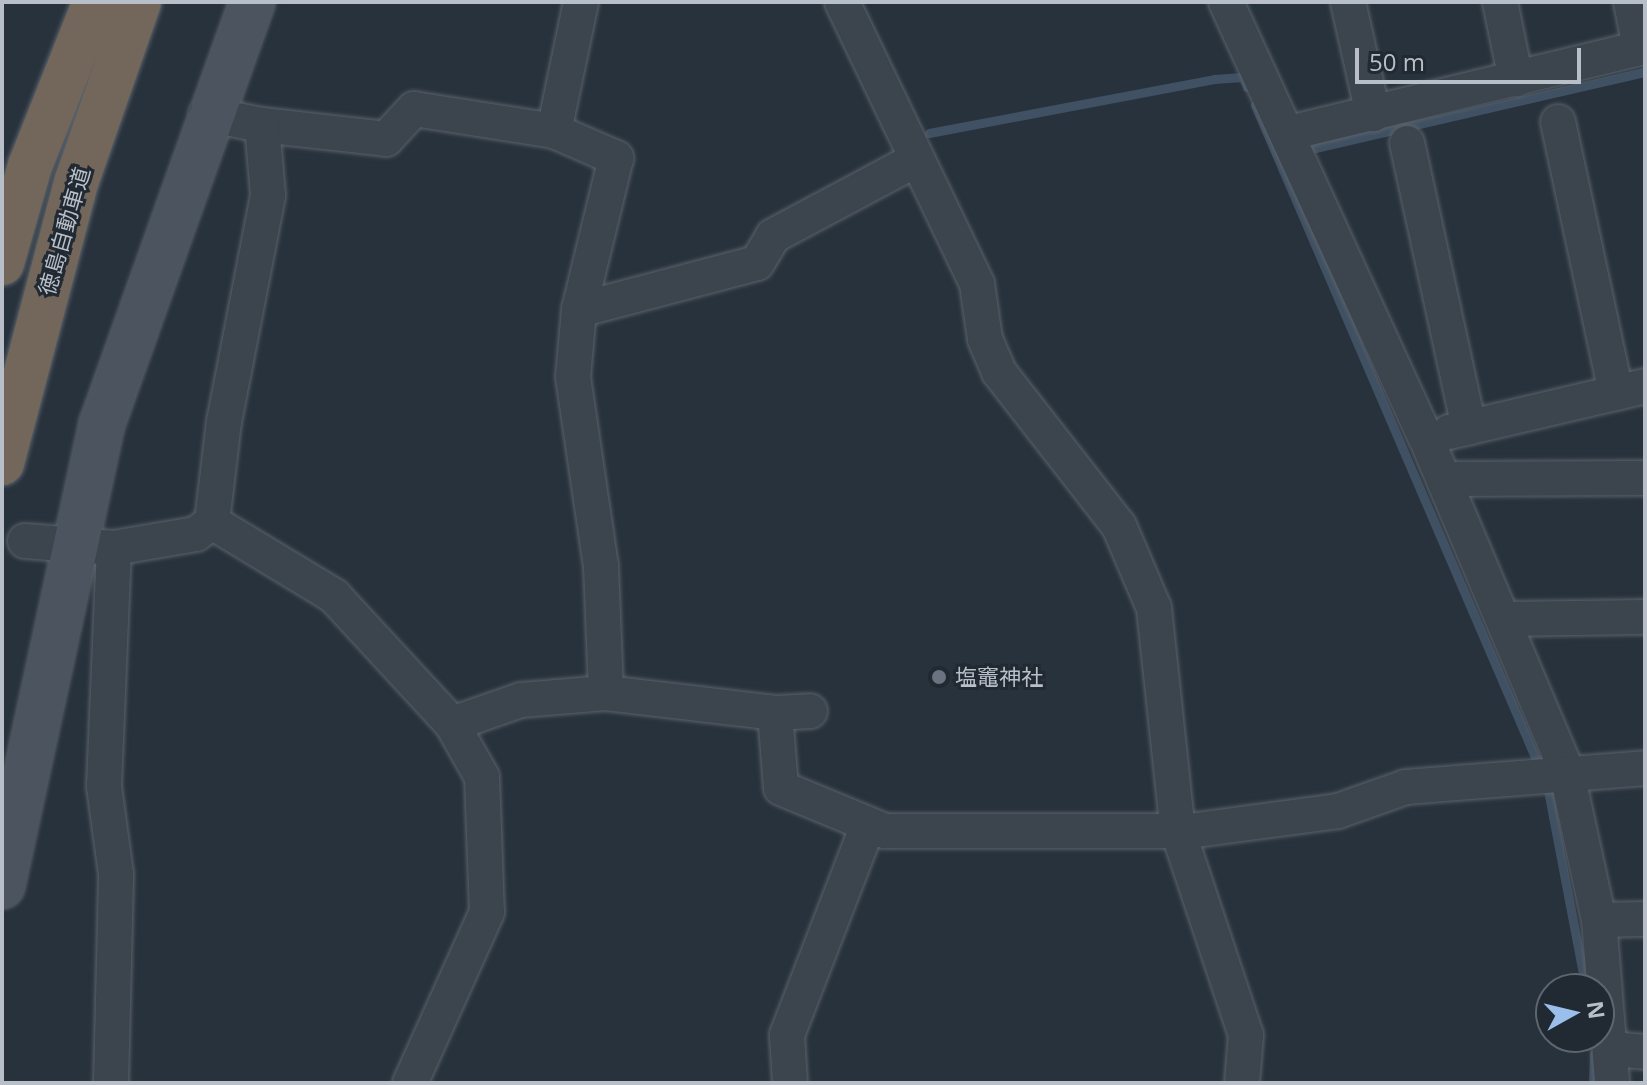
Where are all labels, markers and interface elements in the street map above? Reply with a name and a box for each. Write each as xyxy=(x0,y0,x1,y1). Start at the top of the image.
scale bar xyxy=(1359,32,1585,82)
text: 50 m xyxy=(1369,45,1425,78)
street label: 徳島自動車道 xyxy=(33,164,95,298)
place label: 塩竈神社 xyxy=(955,664,1043,690)
marker: 塩竈神社 xyxy=(930,668,948,686)
north arrow xyxy=(1535,973,1615,1053)
text: N xyxy=(1581,999,1613,1021)

